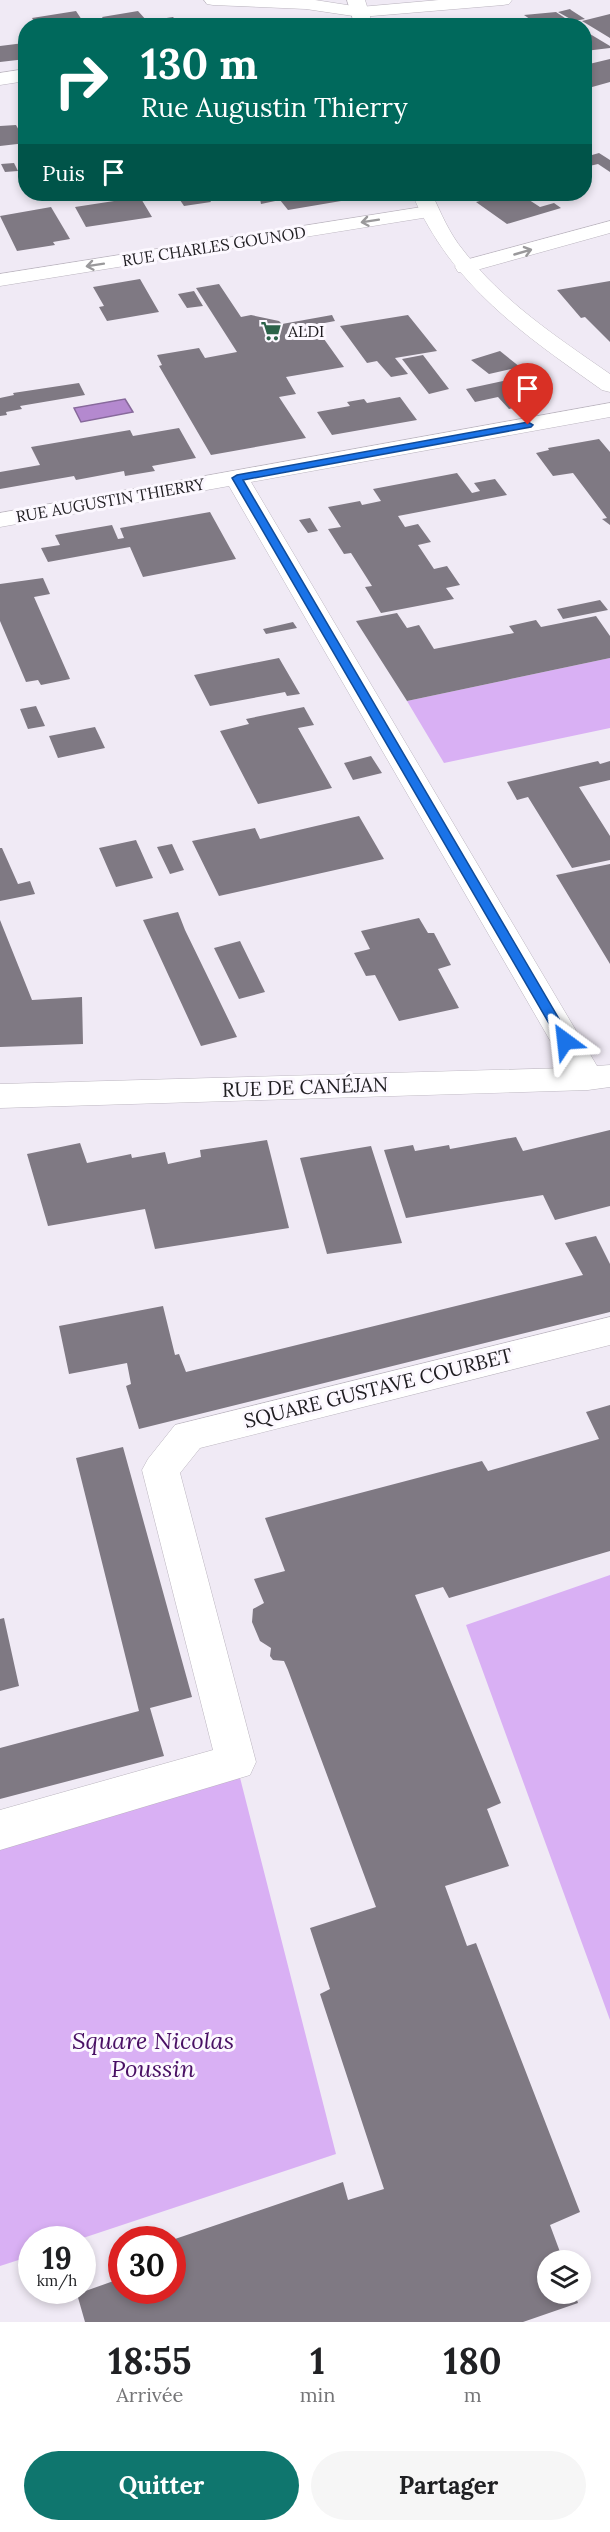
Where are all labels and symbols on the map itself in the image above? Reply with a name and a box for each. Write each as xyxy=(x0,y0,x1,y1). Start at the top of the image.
one-way arrow xyxy=(361,215,381,226)
street label: RUE CHARLES GOUNOD xyxy=(121,222,307,270)
one-way arrow xyxy=(513,245,532,257)
one-way arrow xyxy=(85,260,105,271)
supermarket icon: ALDI xyxy=(259,319,283,343)
place label: ALDI xyxy=(287,321,324,341)
pin xyxy=(502,363,553,425)
street label: RUE AUGUSTIN THIERRY xyxy=(14,473,207,526)
position arrow xyxy=(533,1009,597,1073)
street label: RUE DE CANÉJAN xyxy=(221,1071,388,1102)
street label: SQUARE GUSTAVE COURBET xyxy=(241,1342,515,1433)
park label: Square Nicolas Poussin xyxy=(72,2025,234,2084)
speed limit sign: 30 xyxy=(108,2226,186,2304)

